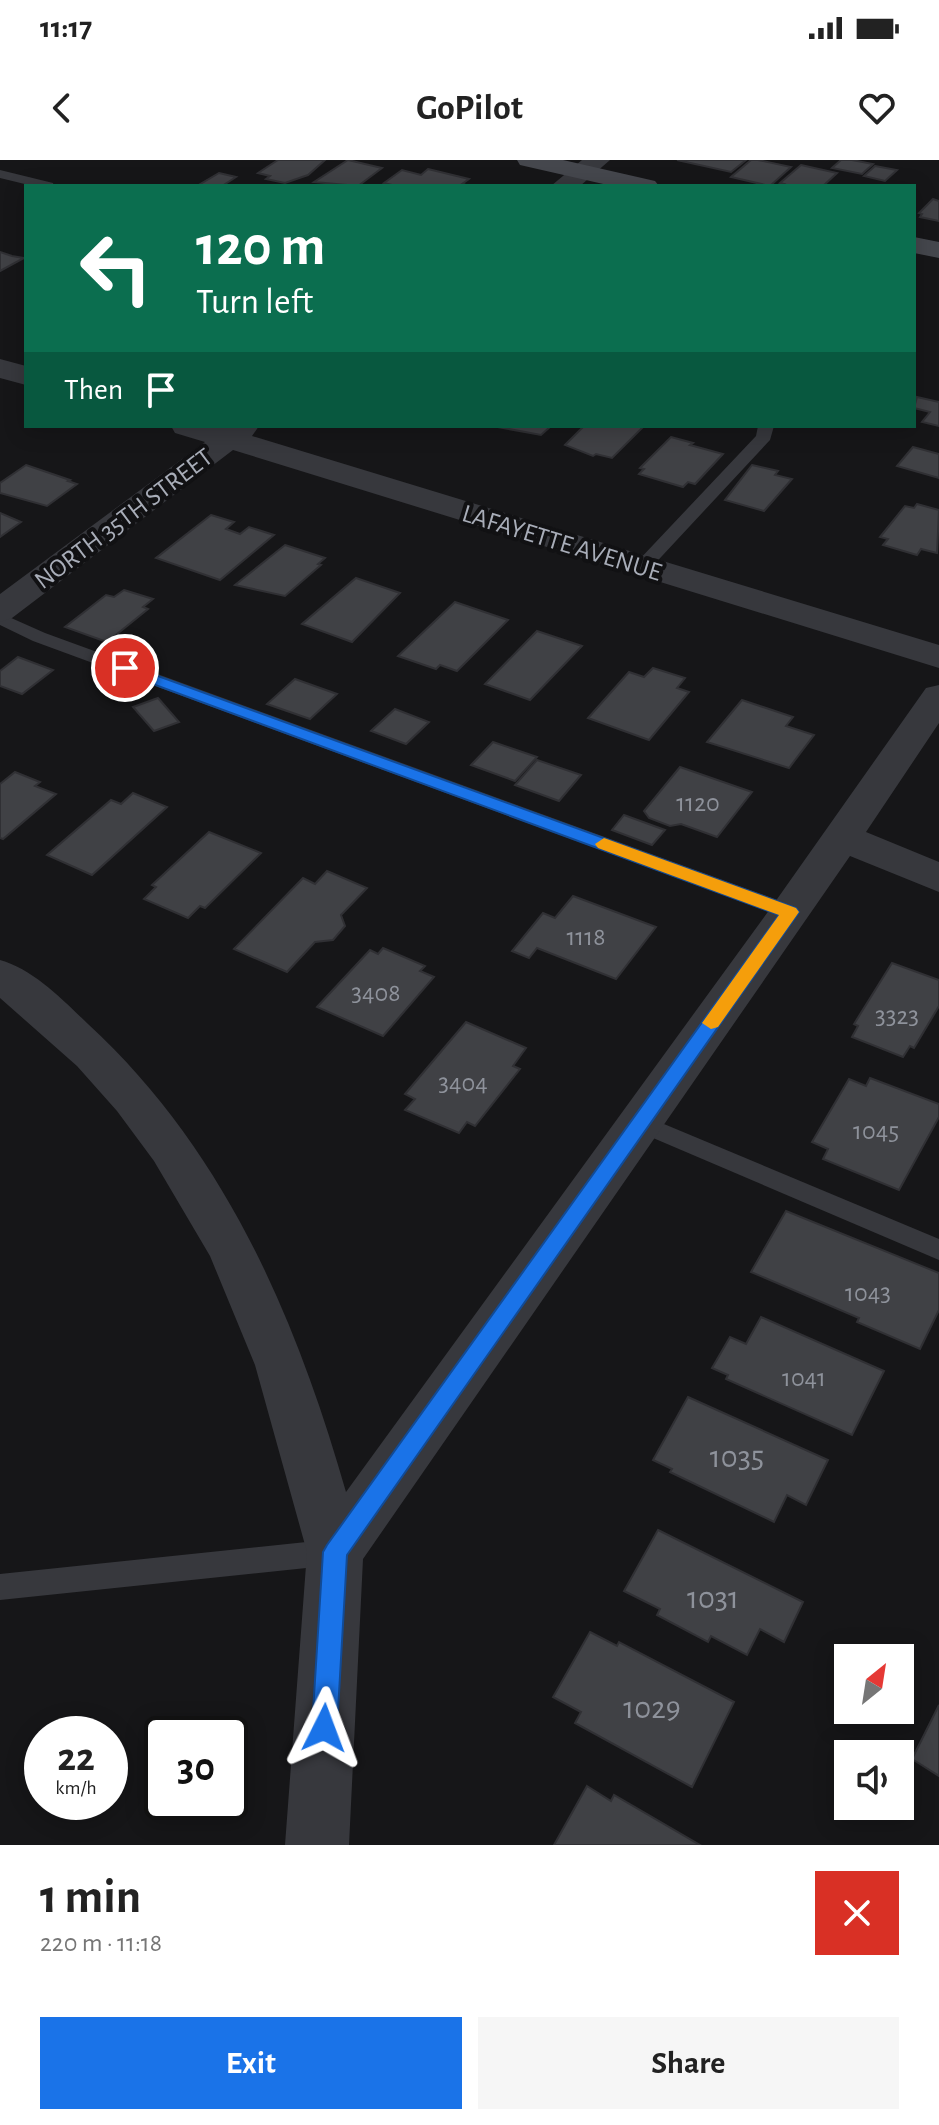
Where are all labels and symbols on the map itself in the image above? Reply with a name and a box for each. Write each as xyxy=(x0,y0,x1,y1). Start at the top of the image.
street label: NORTH 35TH STREET xyxy=(30,443,218,594)
street label: LAFAYETTE AVENUE xyxy=(459,500,665,586)
pin xyxy=(91,634,159,702)
house number: 1120 xyxy=(676,790,720,816)
house number: 1118 xyxy=(566,924,606,950)
house number: 3408 xyxy=(351,980,401,1006)
house number: 3323 xyxy=(875,1003,919,1029)
house number: 3404 xyxy=(438,1070,488,1096)
house number: 1045 xyxy=(853,1118,899,1144)
house number: 1043 xyxy=(845,1280,891,1306)
house number: 1041 xyxy=(782,1365,826,1391)
house number: 1035 xyxy=(710,1441,764,1473)
house number: 1031 xyxy=(687,1582,739,1614)
north arrow xyxy=(834,1644,914,1724)
position arrow xyxy=(282,1686,366,1770)
house number: 1029 xyxy=(623,1692,681,1724)
speed limit sign: 30 xyxy=(144,1716,248,1820)

